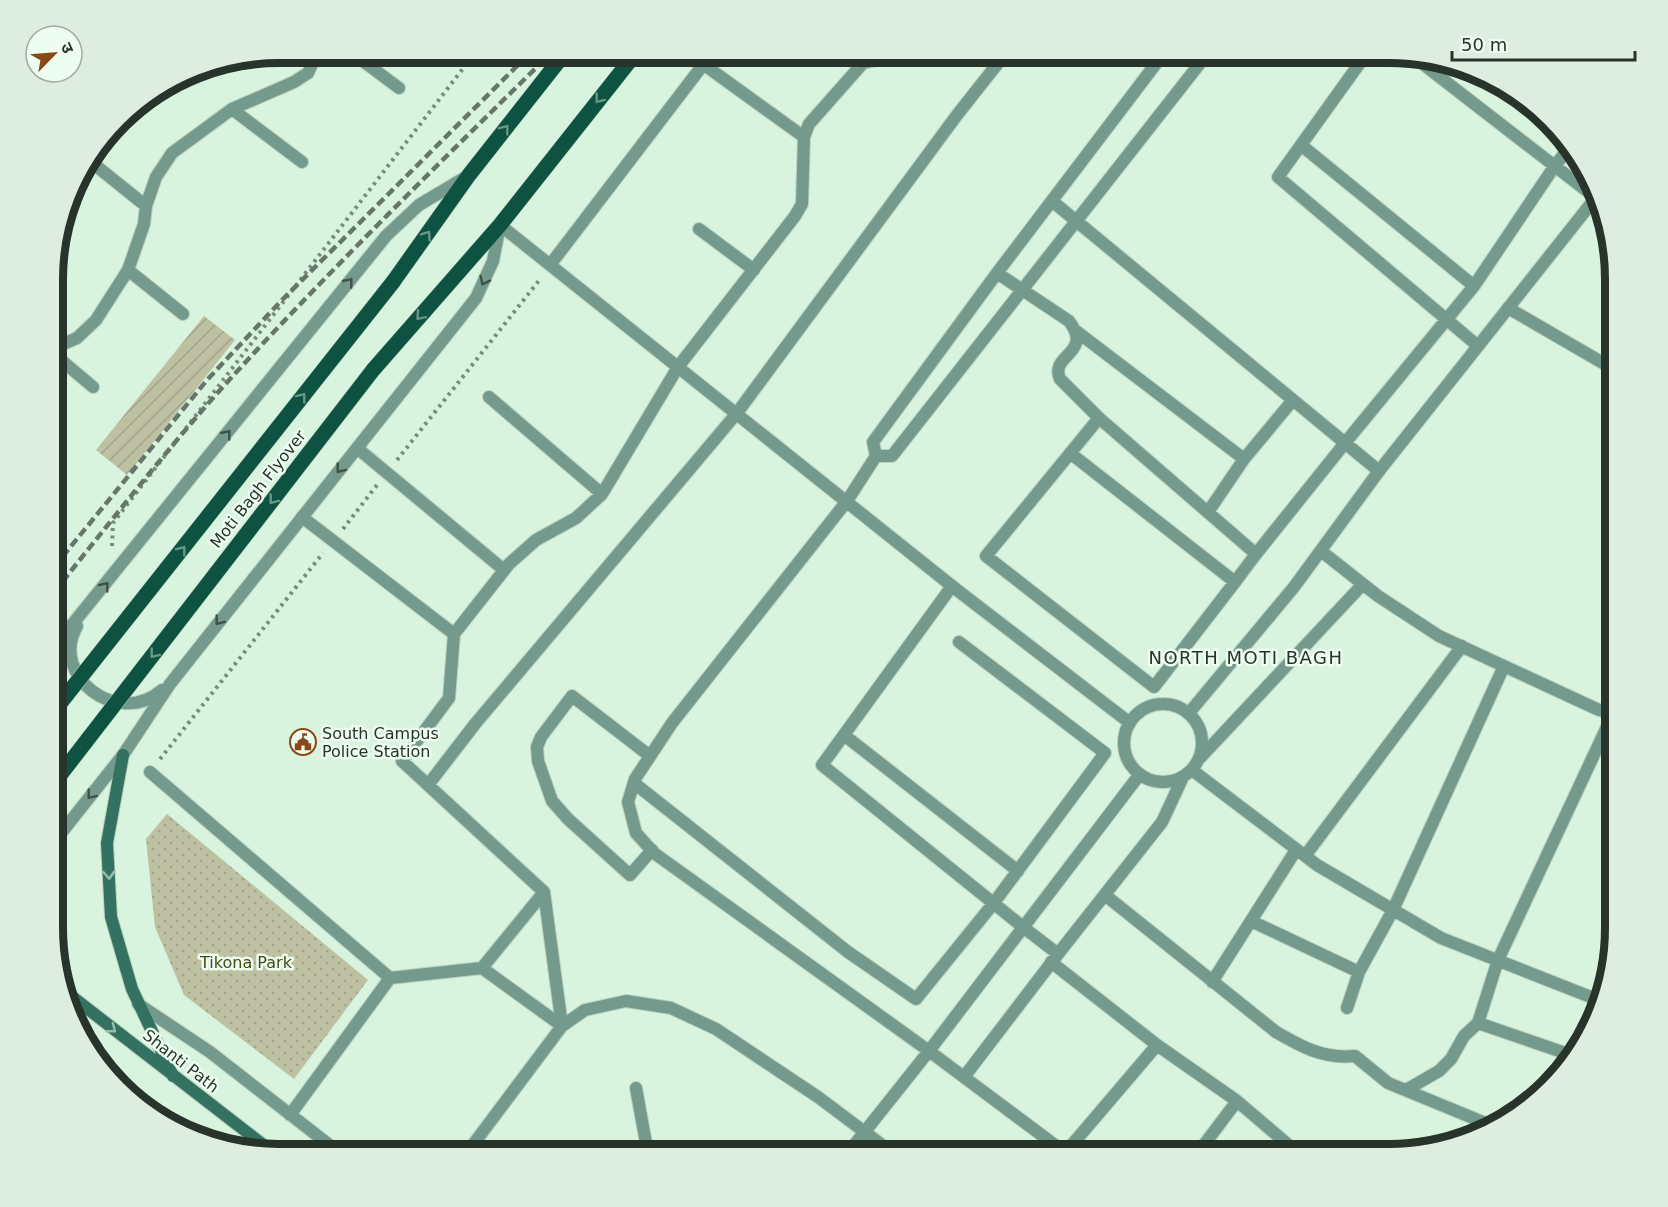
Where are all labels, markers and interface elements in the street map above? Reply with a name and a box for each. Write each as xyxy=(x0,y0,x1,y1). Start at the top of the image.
north arrow xyxy=(24,24,84,84)
scale bar xyxy=(1452,24,1635,62)
text: 50 m xyxy=(1461,34,1507,55)
text: उ xyxy=(57,40,78,57)
one-way arrow xyxy=(596,92,607,103)
one-way arrow xyxy=(498,125,509,136)
one-way arrow xyxy=(420,230,431,241)
one-way arrow xyxy=(480,274,492,285)
one-way arrow xyxy=(342,278,353,289)
one-way arrow xyxy=(416,310,427,320)
one-way arrow xyxy=(295,393,306,404)
street label: Moti Bagh Flyover xyxy=(206,426,310,552)
one-way arrow xyxy=(220,430,231,441)
one-way arrow xyxy=(337,462,348,473)
one-way arrow xyxy=(269,493,280,504)
one-way arrow xyxy=(174,546,185,557)
one-way arrow xyxy=(97,582,108,593)
one-way arrow xyxy=(216,615,227,626)
one-way arrow xyxy=(150,647,161,658)
district label: NORTH MOTI BAGH xyxy=(1148,647,1344,668)
place label: South Campus Police Station xyxy=(322,724,439,761)
public building icon: South Campus Police Station xyxy=(288,727,318,757)
one-way arrow xyxy=(88,788,99,799)
one-way arrow xyxy=(102,870,115,879)
park label: Tikona Park xyxy=(199,953,293,972)
one-way arrow xyxy=(106,1021,117,1032)
street label: Shanti Path xyxy=(139,1025,223,1097)

